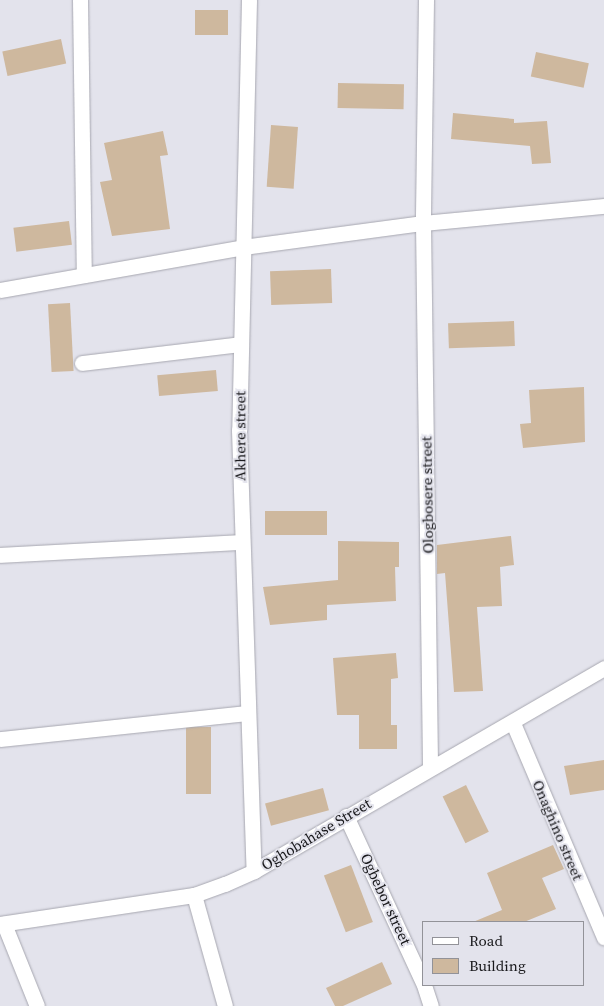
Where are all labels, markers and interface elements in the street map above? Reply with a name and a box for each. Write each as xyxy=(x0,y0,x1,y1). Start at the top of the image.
street label: Akhere street xyxy=(231,391,249,481)
street label: Ologbosere street xyxy=(417,436,437,554)
street label: Onaghino street xyxy=(529,777,587,883)
street label: Oghobahase Street xyxy=(258,794,374,874)
street label: Ogbebor street xyxy=(357,850,415,948)
legend xyxy=(422,921,584,986)
text: Road xyxy=(469,930,503,951)
text: Building xyxy=(469,955,526,976)

